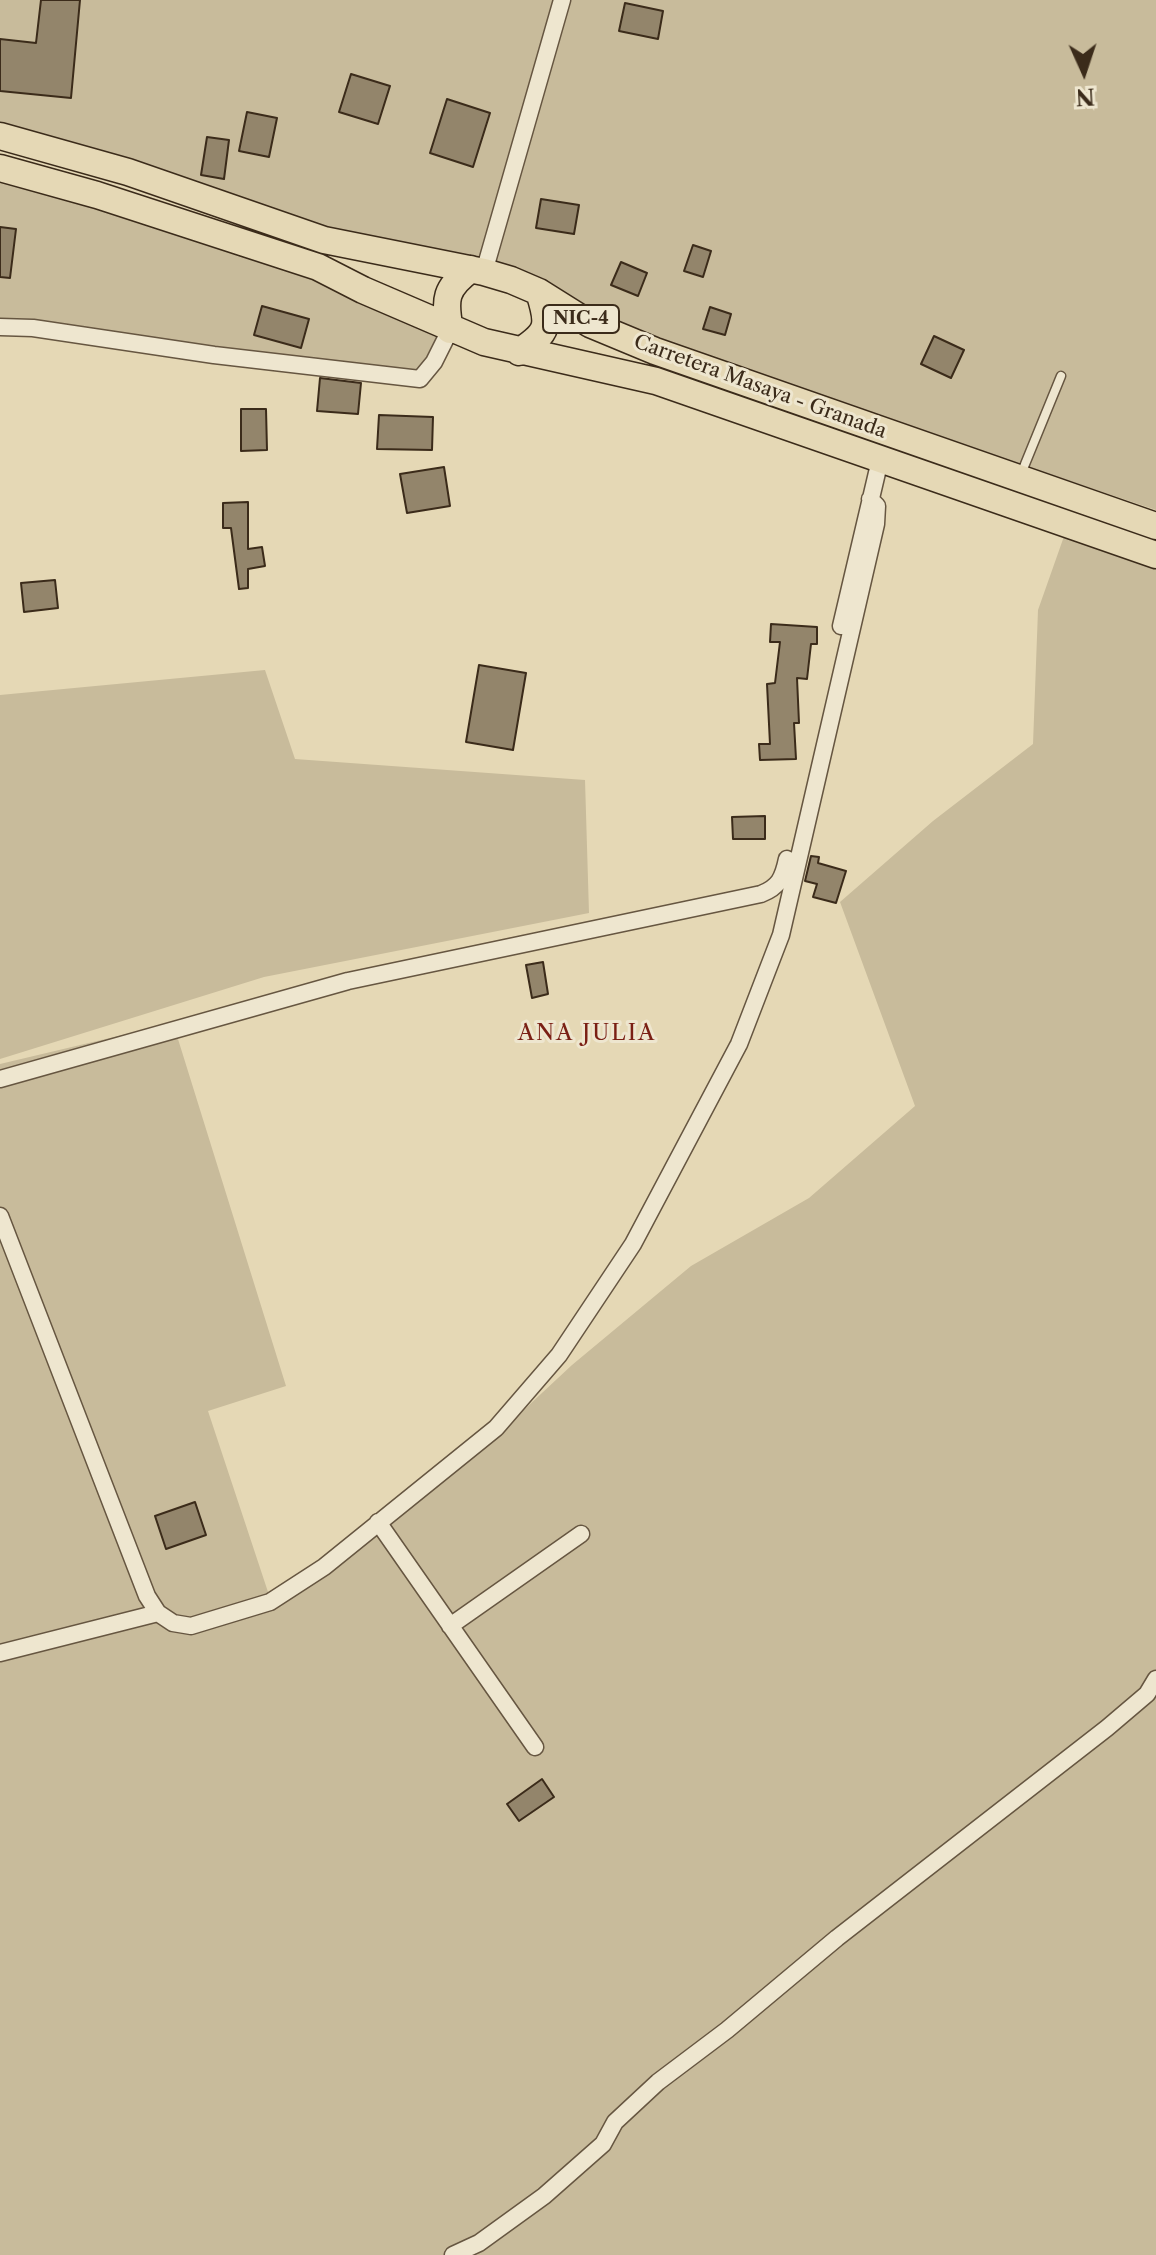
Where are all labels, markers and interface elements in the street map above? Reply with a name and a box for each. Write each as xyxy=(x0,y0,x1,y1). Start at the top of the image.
north arrow xyxy=(1044,32,1124,112)
text: N xyxy=(1075,82,1096,110)
road number: NIC-4 xyxy=(543,305,619,333)
street label: Carretera Masaya - Granada xyxy=(630,330,890,444)
district label: ANA JULIA xyxy=(518,1021,656,1047)

